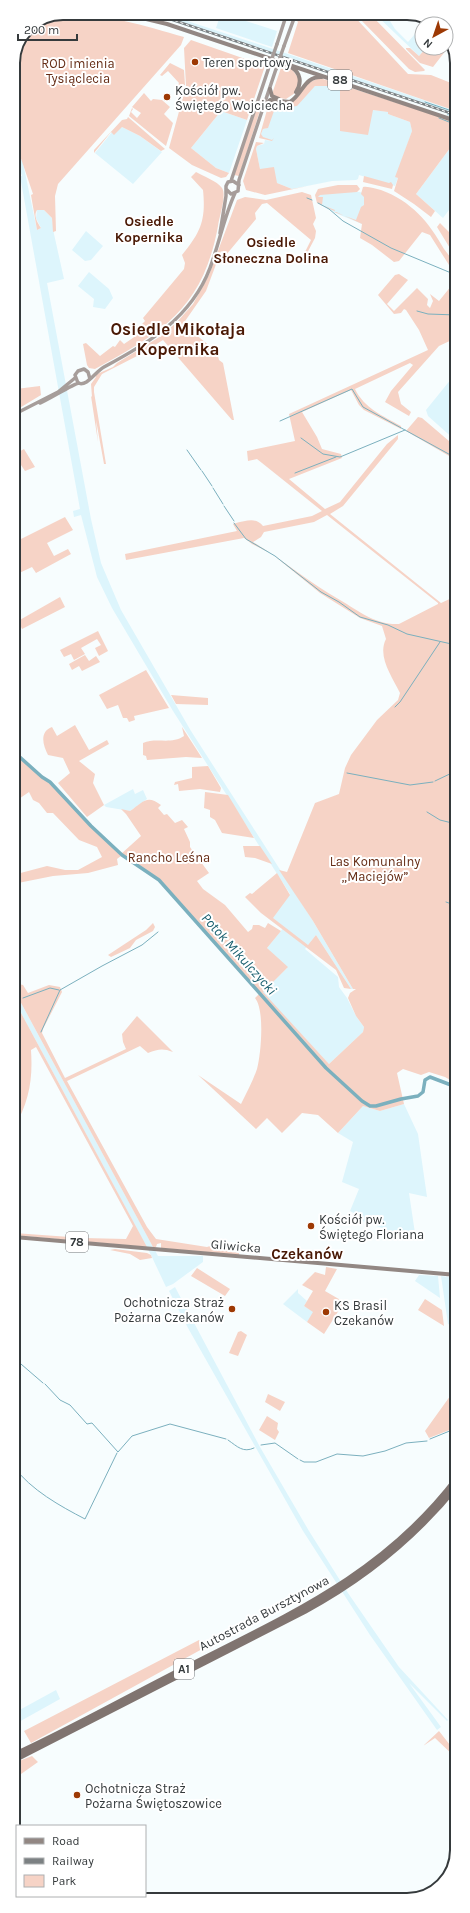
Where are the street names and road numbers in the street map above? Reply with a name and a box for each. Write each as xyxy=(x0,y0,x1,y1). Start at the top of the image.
road number: 88 xyxy=(328,70,352,90)
road number: 78 xyxy=(66,1232,88,1252)
street label: Gliwicka xyxy=(210,1236,262,1256)
street label: Autostrada Bursztynowa xyxy=(196,1572,332,1654)
road number: A1 xyxy=(174,1659,194,1679)

